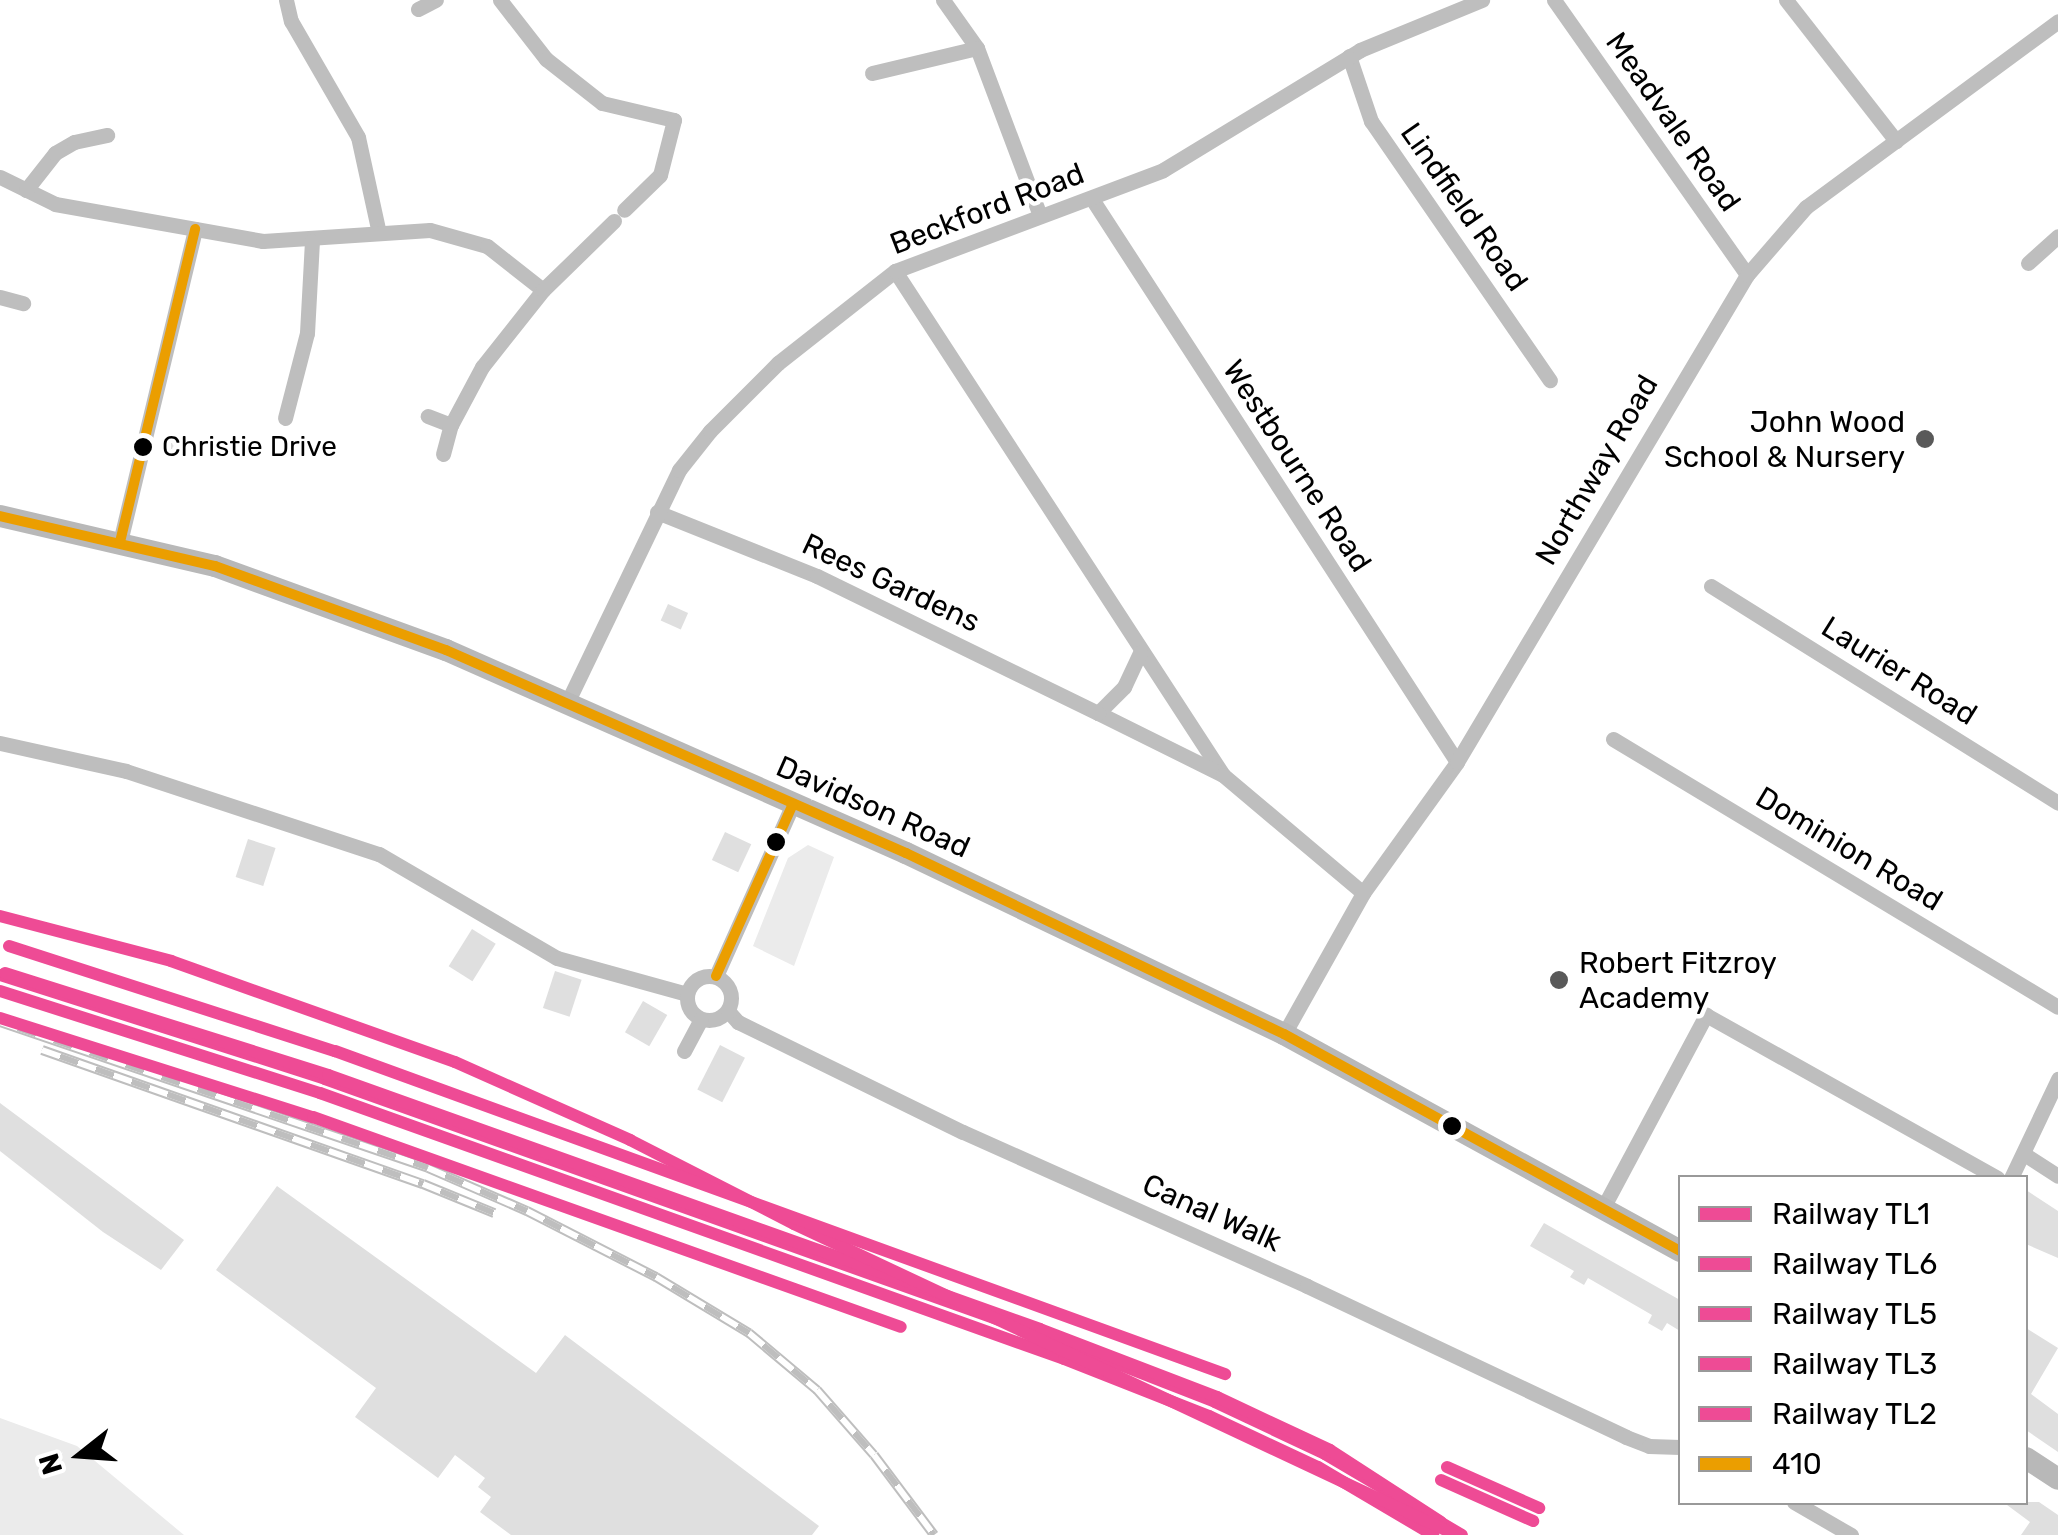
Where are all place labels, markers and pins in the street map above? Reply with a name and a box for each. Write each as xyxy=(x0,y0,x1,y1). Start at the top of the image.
place label: John Wood School & Nursery xyxy=(1664,404,1905,474)
marker: John Wood School & Nursery xyxy=(1914,428,1936,450)
place label: Christie Drive xyxy=(162,430,337,464)
marker: Christie Drive xyxy=(133,437,153,457)
unlabelled marker xyxy=(766,832,786,852)
place label: Robert Fitzroy Academy xyxy=(1579,945,1777,1016)
marker: Robert Fitzroy Academy xyxy=(1548,969,1570,991)
unlabelled marker xyxy=(1442,1116,1462,1136)

